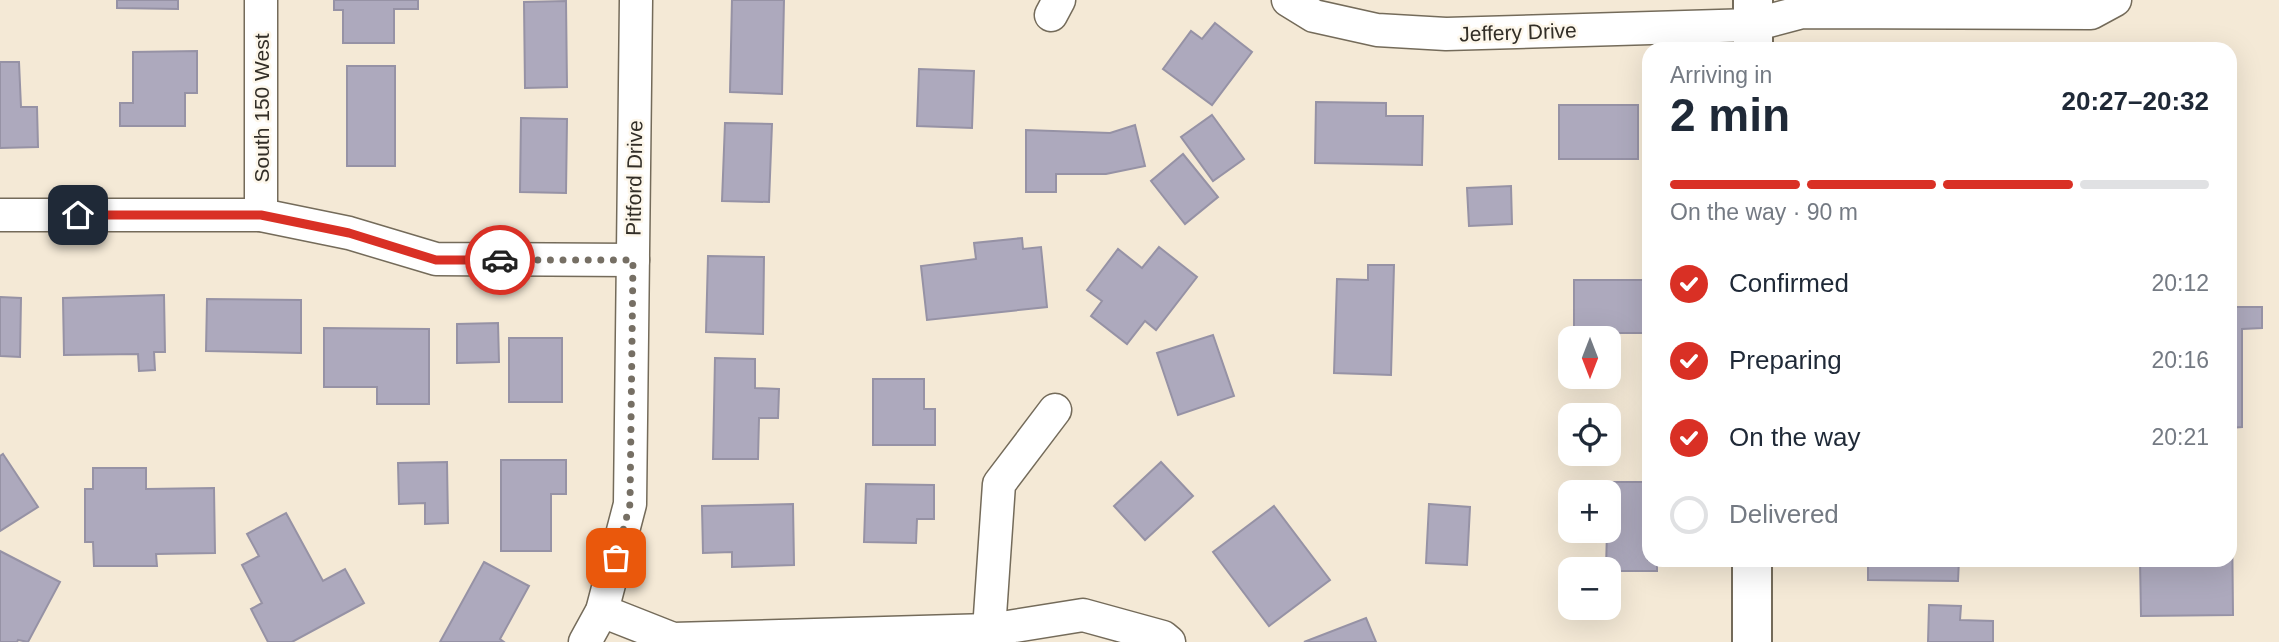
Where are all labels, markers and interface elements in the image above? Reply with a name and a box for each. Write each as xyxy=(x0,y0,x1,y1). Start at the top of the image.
street label: Jeffery Drive xyxy=(1459,18,1577,46)
street label: South 150 West xyxy=(250,33,273,183)
text: Arriving in xyxy=(1670,62,1772,88)
text: 20:27–20:32 xyxy=(2062,86,2209,116)
text: 2 min xyxy=(1670,89,1790,141)
street label: Pitford Drive xyxy=(621,120,647,236)
pin xyxy=(48,185,108,245)
icon: home xyxy=(59,196,97,234)
text: On the way · 90 m xyxy=(1670,199,1858,225)
courier xyxy=(465,225,535,295)
icon: car xyxy=(481,241,519,279)
icon: check xyxy=(1670,265,1708,303)
text: Confirmed xyxy=(1729,268,1849,298)
text: 20:12 xyxy=(2151,270,2209,296)
north arrow xyxy=(1558,326,1620,388)
map controls xyxy=(1558,326,1621,620)
icon: check xyxy=(1670,342,1708,380)
text: Preparing xyxy=(1729,345,1842,375)
text: 20:16 xyxy=(2151,347,2209,373)
button: locate xyxy=(1558,403,1621,466)
icon: check xyxy=(1670,419,1708,457)
text: On the way xyxy=(1729,422,1861,452)
text: 20:21 xyxy=(2151,424,2209,450)
button: + xyxy=(1558,480,1621,543)
text: Delivered xyxy=(1729,499,1839,529)
pin xyxy=(586,528,646,588)
icon: bag xyxy=(597,539,635,577)
button: − xyxy=(1558,557,1621,620)

